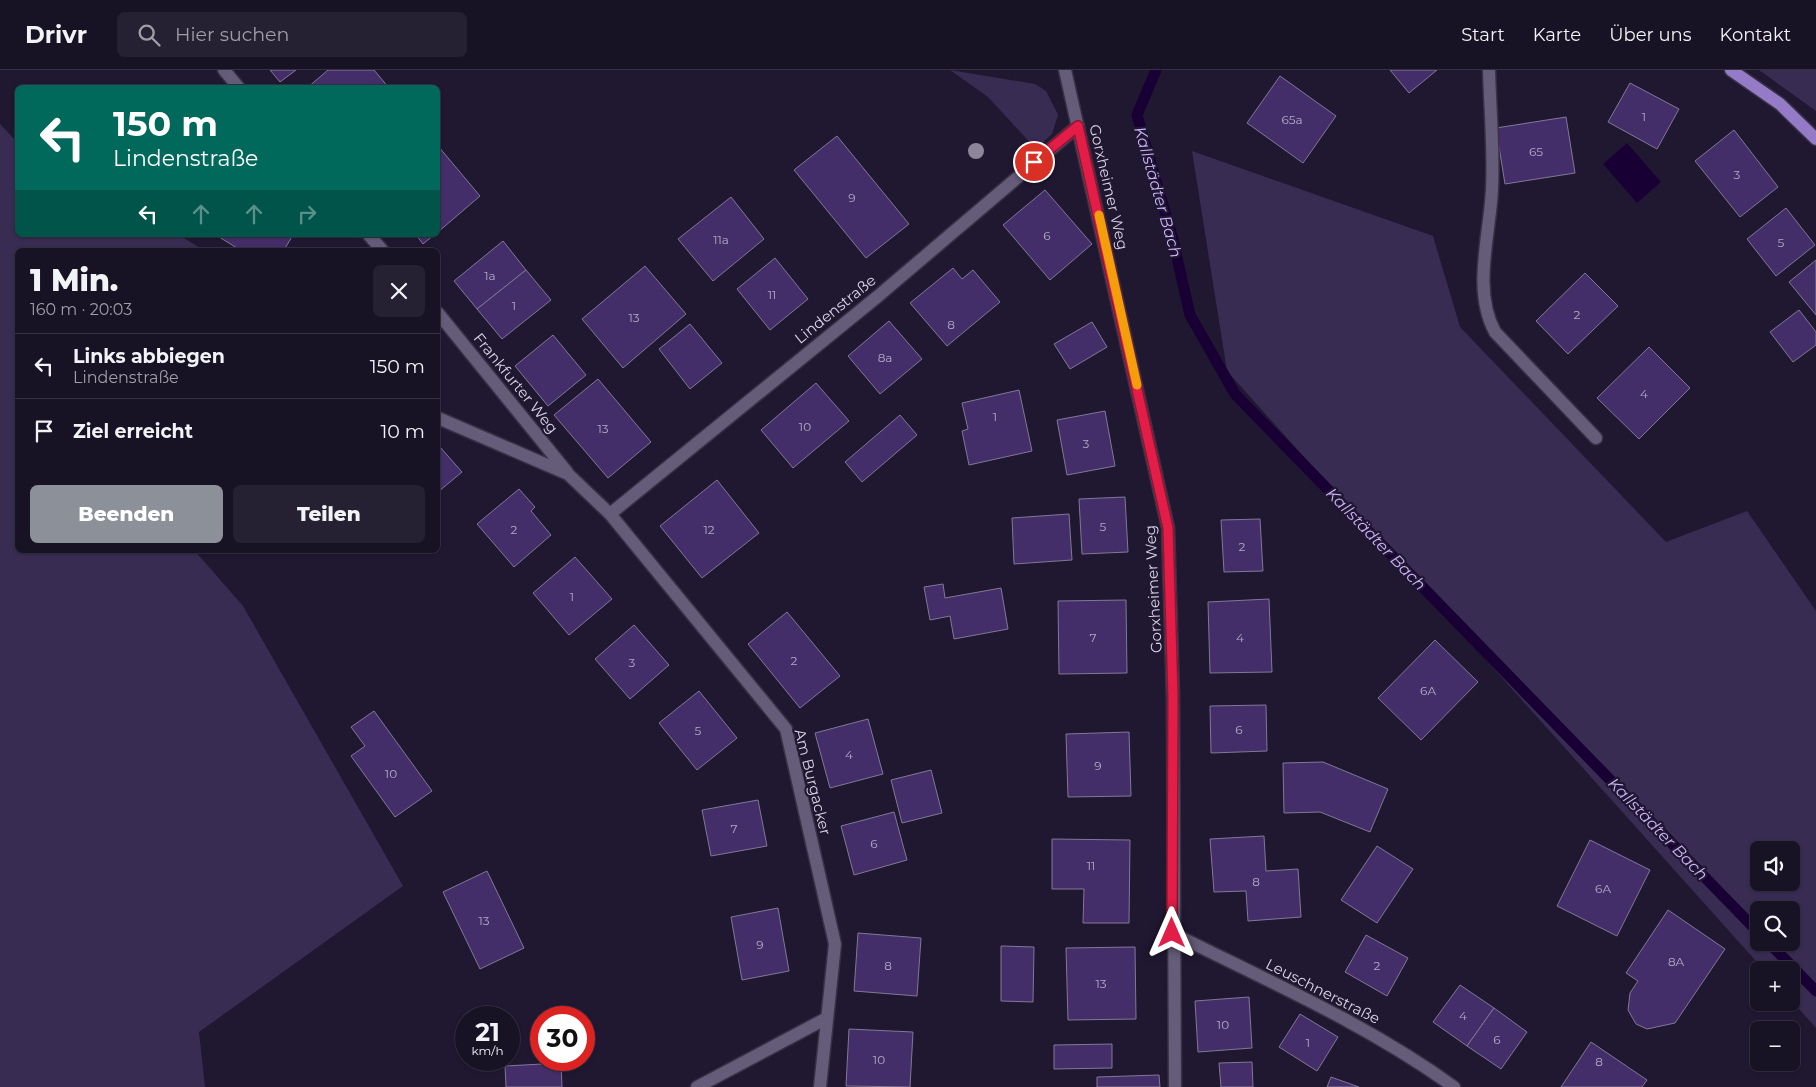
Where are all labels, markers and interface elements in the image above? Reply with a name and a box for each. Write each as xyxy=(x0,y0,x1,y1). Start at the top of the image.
search box xyxy=(117,12,467,57)
text: Drivr xyxy=(25,20,87,49)
icon: search xyxy=(135,21,163,49)
text: Hier suchen xyxy=(175,23,289,46)
text: Start xyxy=(1461,24,1505,46)
text: Karte xyxy=(1533,24,1581,46)
text: Über uns xyxy=(1609,24,1692,46)
text: Kontakt xyxy=(1720,24,1791,46)
text: 150 m xyxy=(113,102,218,145)
icon: left xyxy=(30,105,95,170)
house number: 1 xyxy=(1642,109,1646,124)
house number: 65a xyxy=(1281,112,1303,127)
street label: Gorxheimer Weg xyxy=(1085,122,1133,252)
water label: Kallstädter Bach xyxy=(1130,124,1186,260)
pin xyxy=(1013,141,1055,183)
house number: 65 xyxy=(1529,144,1543,159)
text: Lindenstraße xyxy=(113,145,258,172)
icon: arrive xyxy=(1020,148,1048,176)
house number: 3 xyxy=(1734,167,1741,182)
house number: 9 xyxy=(848,190,856,205)
icon: left xyxy=(134,200,162,228)
icon: ahead xyxy=(187,200,215,228)
icon: ahead xyxy=(240,200,268,228)
icon: right xyxy=(293,200,321,228)
house number: 6 xyxy=(1043,228,1051,243)
house number: 11a xyxy=(713,232,729,247)
house number: 5 xyxy=(1778,235,1785,250)
text: 1 Min. xyxy=(30,262,118,299)
button: close xyxy=(373,265,425,317)
house number: 1a xyxy=(484,268,496,283)
street label: Lindenstraße xyxy=(790,270,880,348)
house number: 11 xyxy=(768,287,776,302)
house number: 1 xyxy=(512,298,516,313)
text: 160 m · 20:03 xyxy=(30,300,132,319)
house number: 2 xyxy=(1574,307,1581,322)
house number: 13 xyxy=(628,310,640,325)
house number: 8 xyxy=(947,317,955,332)
street label: Frankfurter Weg xyxy=(470,329,562,437)
text: Links abbiegen xyxy=(73,345,225,368)
house number: 8a xyxy=(878,350,892,365)
icon: left xyxy=(30,352,58,380)
text: 150 m xyxy=(370,355,425,378)
text: Lindenstraße xyxy=(73,368,179,387)
house number: 4 xyxy=(1640,386,1648,401)
house number: 1 xyxy=(993,409,997,424)
icon: arrive xyxy=(30,417,58,445)
house number: 10 xyxy=(799,419,811,434)
text: Ziel erreicht xyxy=(73,420,193,443)
text: 10 m xyxy=(380,420,425,443)
house number: 13 xyxy=(597,421,609,436)
house number: 3 xyxy=(1083,436,1090,451)
water label: Kallstädter Bach xyxy=(1322,484,1430,594)
button: Beenden xyxy=(30,485,223,543)
button: Teilen xyxy=(233,485,425,543)
house number: 5 xyxy=(1100,519,1107,534)
house number: 2 xyxy=(511,522,518,537)
house number: 12 xyxy=(703,522,715,537)
street label: Gorxheimer Weg xyxy=(1140,524,1166,654)
house number: 2 xyxy=(1239,539,1246,554)
house number: 1 xyxy=(570,589,574,604)
house number: 7 xyxy=(1089,630,1097,645)
house number: 4 xyxy=(1236,630,1244,645)
house number: 2 xyxy=(791,653,798,668)
house number: 3 xyxy=(629,655,636,670)
house number: 6A xyxy=(1420,683,1436,698)
house number: 6 xyxy=(1235,722,1243,737)
house number: 5 xyxy=(695,723,702,738)
street label: Am Burgacker xyxy=(791,727,835,837)
house number: 4 xyxy=(845,747,853,762)
house number: 9 xyxy=(1094,758,1102,773)
house number: 10 xyxy=(385,766,397,781)
water label: Kallstädter Bach xyxy=(1604,774,1712,884)
house number: 7 xyxy=(730,821,738,836)
house number: 6 xyxy=(870,836,878,851)
map controls xyxy=(1750,841,1800,1071)
button: sound xyxy=(1750,841,1800,891)
house number: 11 xyxy=(1087,858,1095,873)
house number: 8 xyxy=(1252,874,1260,889)
house number: 6A xyxy=(1595,881,1611,896)
button: search xyxy=(1750,901,1800,951)
position arrow xyxy=(1145,906,1197,958)
house number: 13 xyxy=(478,913,490,928)
house number: 9 xyxy=(756,937,764,952)
street label: Leuschnerstraße xyxy=(1263,954,1383,1028)
house number: 8A xyxy=(1668,954,1684,969)
house number: 8 xyxy=(884,958,892,973)
house number: 2 xyxy=(1374,958,1381,973)
button: + xyxy=(1750,961,1800,1011)
house number: 13 xyxy=(1095,976,1107,991)
speed limit sign: 30 xyxy=(530,1006,595,1071)
house number: 4 xyxy=(1459,1008,1467,1023)
text: 21 xyxy=(475,1017,500,1047)
house number: 10 xyxy=(1217,1017,1229,1032)
button: − xyxy=(1750,1021,1800,1071)
house number: 6 xyxy=(1493,1032,1501,1047)
house number: 1 xyxy=(1306,1035,1310,1050)
text: km/h xyxy=(471,1043,504,1058)
house number: 10 xyxy=(873,1052,885,1067)
house number: 8 xyxy=(1595,1054,1603,1069)

